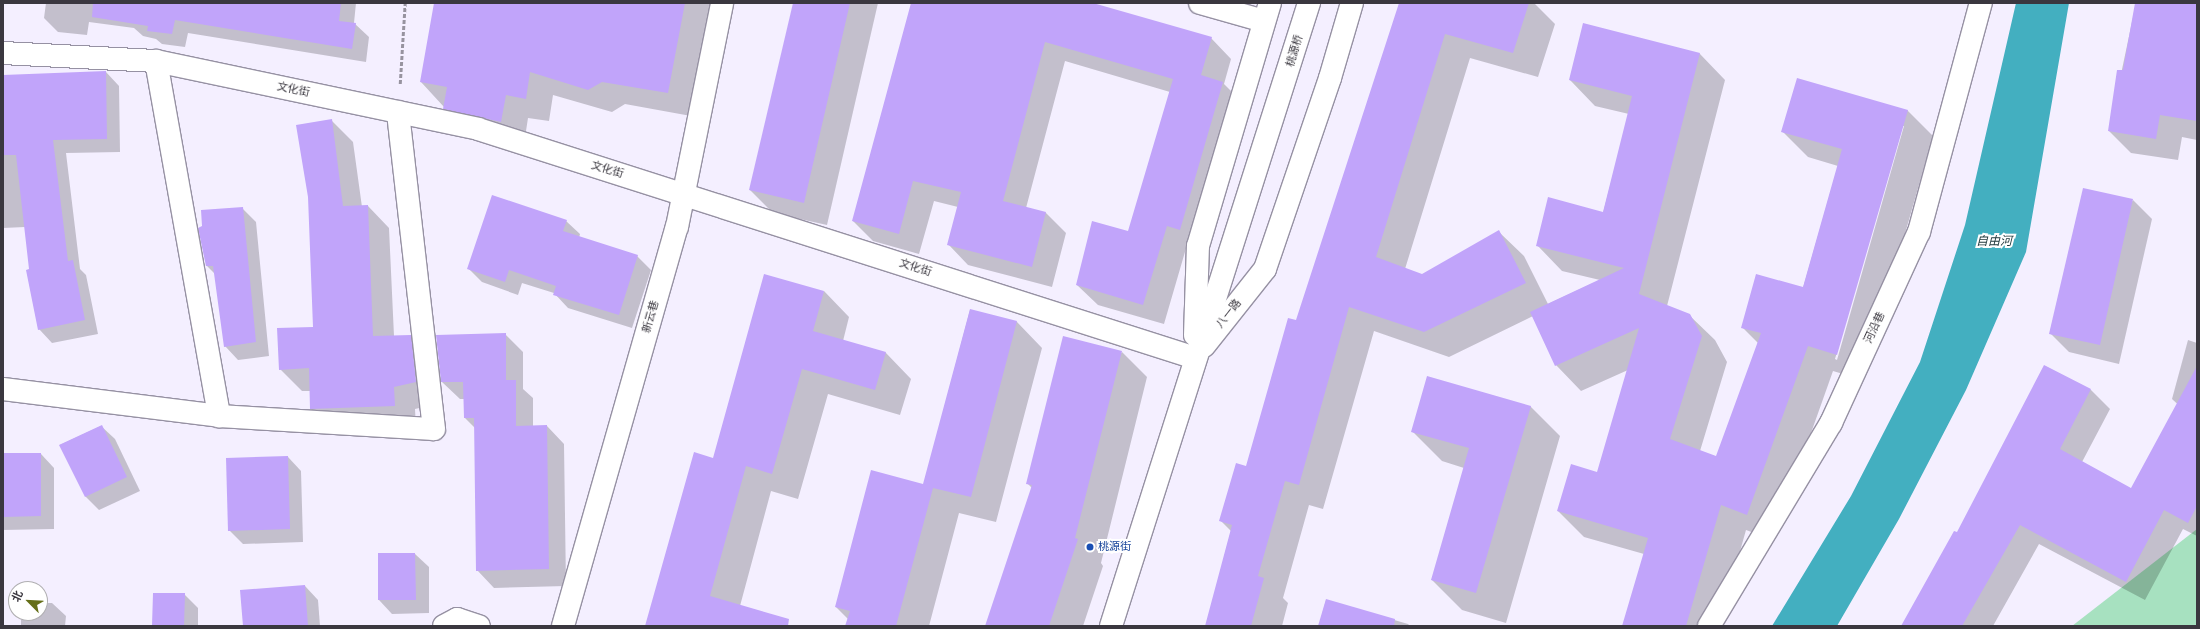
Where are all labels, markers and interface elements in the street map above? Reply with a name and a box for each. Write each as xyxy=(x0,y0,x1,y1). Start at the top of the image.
street label: 桃源桥 xyxy=(1284,33,1306,69)
street label: 文化街 xyxy=(275,80,311,100)
street label: 文化街 xyxy=(589,159,625,181)
water label: 自由河 xyxy=(1976,235,2012,249)
street label: 文化街 xyxy=(897,257,933,279)
street label: 八一路 xyxy=(1214,297,1244,331)
street label: 新云巷 xyxy=(640,299,662,335)
street label: 河沿巷 xyxy=(1862,310,1888,346)
place label: 桃源街 xyxy=(1098,540,1131,554)
marker: 桃源街 xyxy=(1085,542,1095,552)
north arrow xyxy=(8,581,48,621)
text: 北 xyxy=(8,588,27,604)

